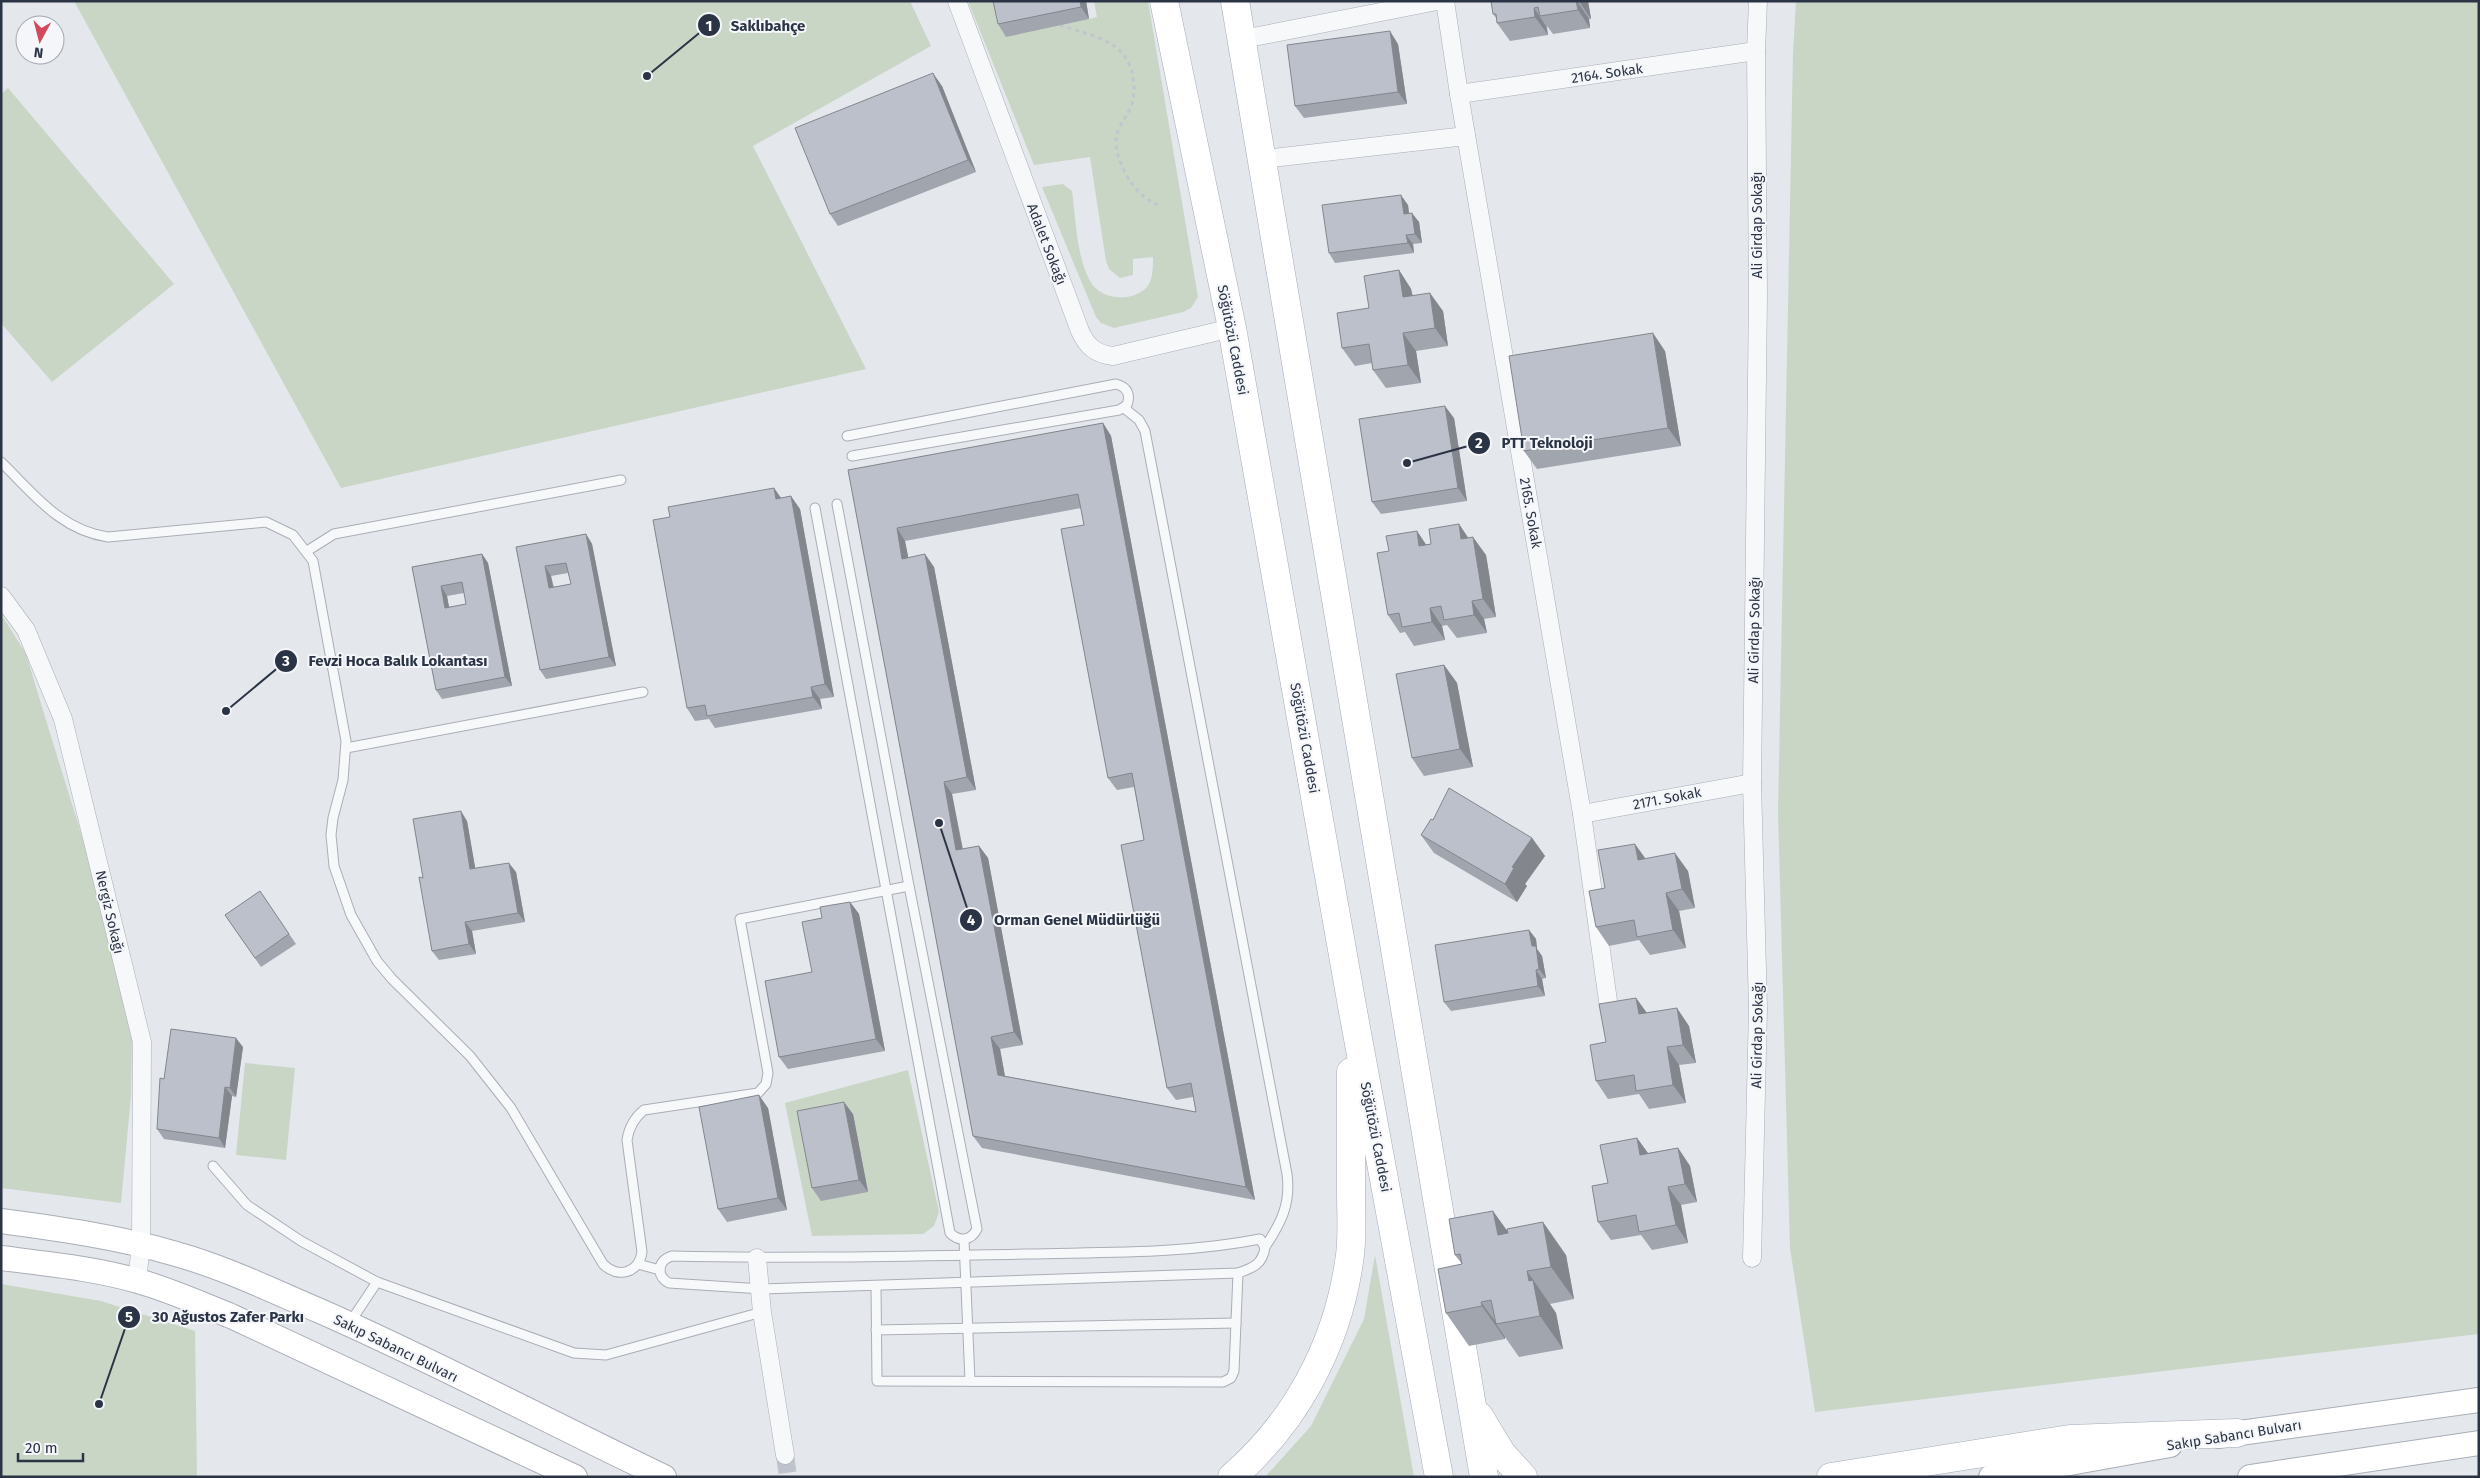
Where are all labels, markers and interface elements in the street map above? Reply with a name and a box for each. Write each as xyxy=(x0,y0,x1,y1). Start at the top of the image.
callout: Saklıbahçe xyxy=(696,10,816,40)
north arrow xyxy=(15,15,65,65)
text: 1 xyxy=(706,17,712,35)
text: Saklıbahçe xyxy=(731,17,805,36)
text: N xyxy=(33,43,44,61)
street label: 2164. Sokak xyxy=(1570,60,1645,87)
street label: Ali Girdap Sokağı xyxy=(1749,171,1766,279)
street label: Adalet Sokağı xyxy=(1023,201,1070,287)
street label: Söğütözü Caddesi xyxy=(1213,283,1252,397)
callout: PTT Teknoloji xyxy=(1466,428,1602,458)
text: 2 xyxy=(1475,434,1483,452)
text: PTT Teknoloji xyxy=(1501,434,1593,452)
street label: 2165. Sokak xyxy=(1516,476,1545,551)
street label: Ali Girdap Sokağı xyxy=(1745,576,1764,684)
callout: Fevzi Hoca Balık Lokantası xyxy=(273,646,497,676)
text: 3 xyxy=(281,652,290,670)
text: Fevzi Hoca Balık Lokantası xyxy=(309,652,487,670)
street label: Söğütözü Caddesi xyxy=(1286,681,1323,795)
street label: 2171. Sokak xyxy=(1631,783,1704,813)
street label: Nergiz Sokağı xyxy=(92,869,127,955)
callout: Orman Genel Müdürlüğü xyxy=(959,905,1170,935)
text: 4 xyxy=(967,911,976,929)
text: Orman Genel Müdürlüğü xyxy=(994,911,1160,929)
street label: Ali Girdap Sokağı xyxy=(1748,981,1767,1089)
street label: Söğütözü Caddesi xyxy=(1356,1080,1395,1194)
callout: 30 Ağustos Zafer Parkı xyxy=(117,1302,314,1332)
text: 5 xyxy=(125,1308,133,1326)
text: 30 Ağustos Zafer Parkı xyxy=(151,1308,304,1326)
street label: Sakıp Sabancı Bulvarı xyxy=(331,1311,461,1386)
street label: Sakıp Sabancı Bulvarı xyxy=(2165,1416,2303,1455)
scale bar xyxy=(18,1430,82,1462)
text: 20 m xyxy=(25,1439,58,1457)

